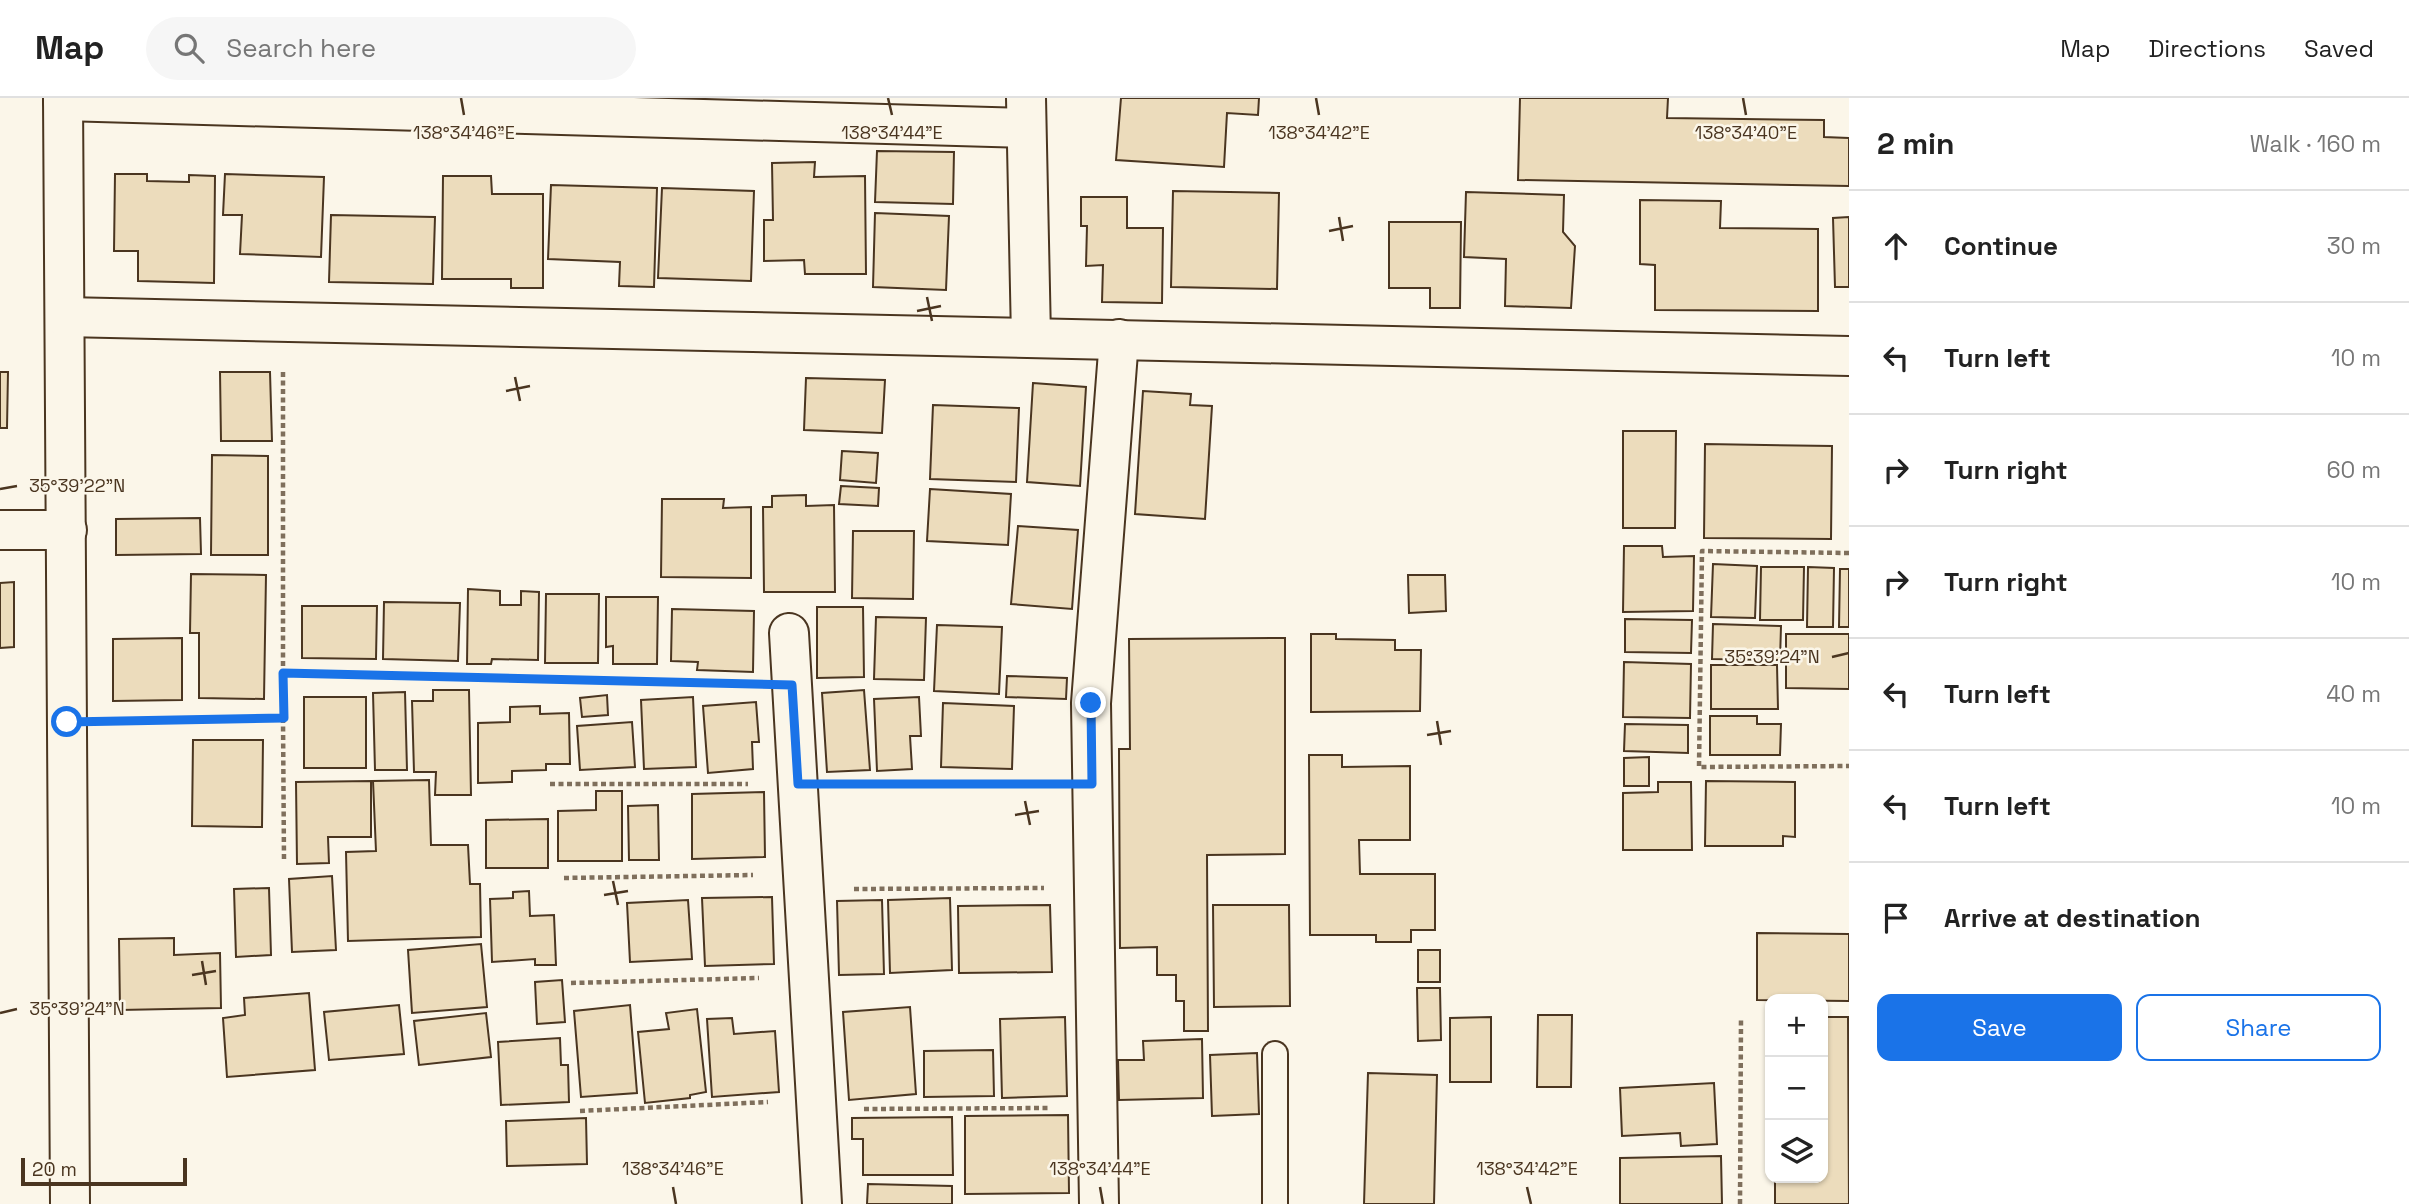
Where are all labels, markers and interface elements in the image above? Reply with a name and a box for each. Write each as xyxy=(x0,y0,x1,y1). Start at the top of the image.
search box xyxy=(146,17,636,80)
text: Map xyxy=(35,27,104,69)
icon: search xyxy=(170,29,208,67)
text: Search here xyxy=(226,31,376,65)
text: Map xyxy=(2060,33,2110,64)
text: Directions xyxy=(2148,33,2266,64)
text: Saved xyxy=(2304,33,2374,64)
text: 138°34'46"E xyxy=(413,121,515,144)
text: 138°34'44"E xyxy=(841,121,943,144)
text: 138°34'42"E xyxy=(1268,121,1370,144)
text: 138°34'40"E xyxy=(1695,121,1797,144)
text: 2 min xyxy=(1877,124,1955,163)
text: Walk · 160 m xyxy=(2250,129,2381,159)
icon: ahead xyxy=(1877,227,1915,265)
text: Continue xyxy=(1944,229,2058,263)
text: 30 m xyxy=(2327,231,2381,261)
icon: left xyxy=(1877,339,1915,377)
text: Turn left xyxy=(1944,341,2051,375)
text: 10 m xyxy=(2331,343,2381,373)
icon: right xyxy=(1877,451,1915,489)
text: Turn right xyxy=(1944,453,2068,487)
text: 60 m xyxy=(2326,455,2381,485)
text: 35°39'22"N xyxy=(29,474,125,497)
icon: right xyxy=(1877,563,1915,601)
text: Turn right xyxy=(1944,565,2068,599)
text: 10 m xyxy=(2331,567,2381,597)
text: 35°39'24"N xyxy=(1724,645,1820,668)
icon: left xyxy=(1877,675,1915,713)
text: Turn left xyxy=(1944,677,2051,711)
text: 40 m xyxy=(2326,679,2381,709)
route end xyxy=(1075,687,1106,718)
route start xyxy=(51,706,82,737)
icon: left xyxy=(1877,787,1915,825)
text: Turn left xyxy=(1944,789,2051,823)
text: 10 m xyxy=(2331,791,2381,821)
icon: arrive xyxy=(1877,899,1915,937)
text: Arrive at destination xyxy=(1944,901,2201,935)
map controls xyxy=(1765,994,1828,1183)
button: + xyxy=(1765,994,1828,1057)
button: Save xyxy=(1877,994,2122,1061)
button: Share xyxy=(2136,994,2381,1061)
text: 35°39'24"N xyxy=(29,997,125,1020)
button: − xyxy=(1765,1057,1828,1120)
button: layers xyxy=(1765,1120,1828,1183)
scale bar xyxy=(21,1155,187,1187)
text: 20 m xyxy=(32,1157,77,1182)
text: 138°34'46"E xyxy=(622,1157,724,1180)
text: 138°34'44"E xyxy=(1049,1157,1151,1180)
text: 138°34'42"E xyxy=(1476,1157,1578,1180)

